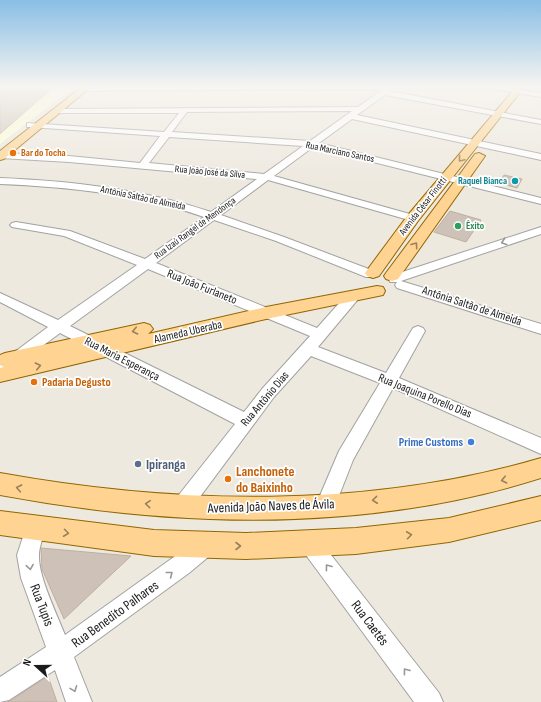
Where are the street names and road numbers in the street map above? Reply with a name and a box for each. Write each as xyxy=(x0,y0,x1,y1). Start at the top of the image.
street label: Rua Marciano Santos xyxy=(305,139,376,165)
street label: Rua João José da Silva xyxy=(174,163,246,181)
street label: Avenida César Finotti xyxy=(396,174,450,238)
street label: Antônia Saltão de Almeida xyxy=(98,183,187,213)
street label: Rua Izaú Rangel de Mendonça xyxy=(152,194,238,262)
street label: Rua João Furlaneto xyxy=(165,266,239,308)
street label: Antônia Saltão de Almeida xyxy=(419,283,524,329)
street label: Alameda Uberaba xyxy=(152,317,224,347)
street label: Rua Maria Esperança xyxy=(82,334,162,385)
street label: Rua Antônio Dias xyxy=(238,368,292,430)
street label: Rua Joaquina Porello Dias xyxy=(376,370,474,422)
street label: Avenida João Naves de Ávila xyxy=(206,495,335,517)
street label: Rua Benedito Palhares xyxy=(68,577,162,651)
street label: Rua Tupis xyxy=(26,581,58,629)
street label: Rua Caetés xyxy=(347,597,393,649)

